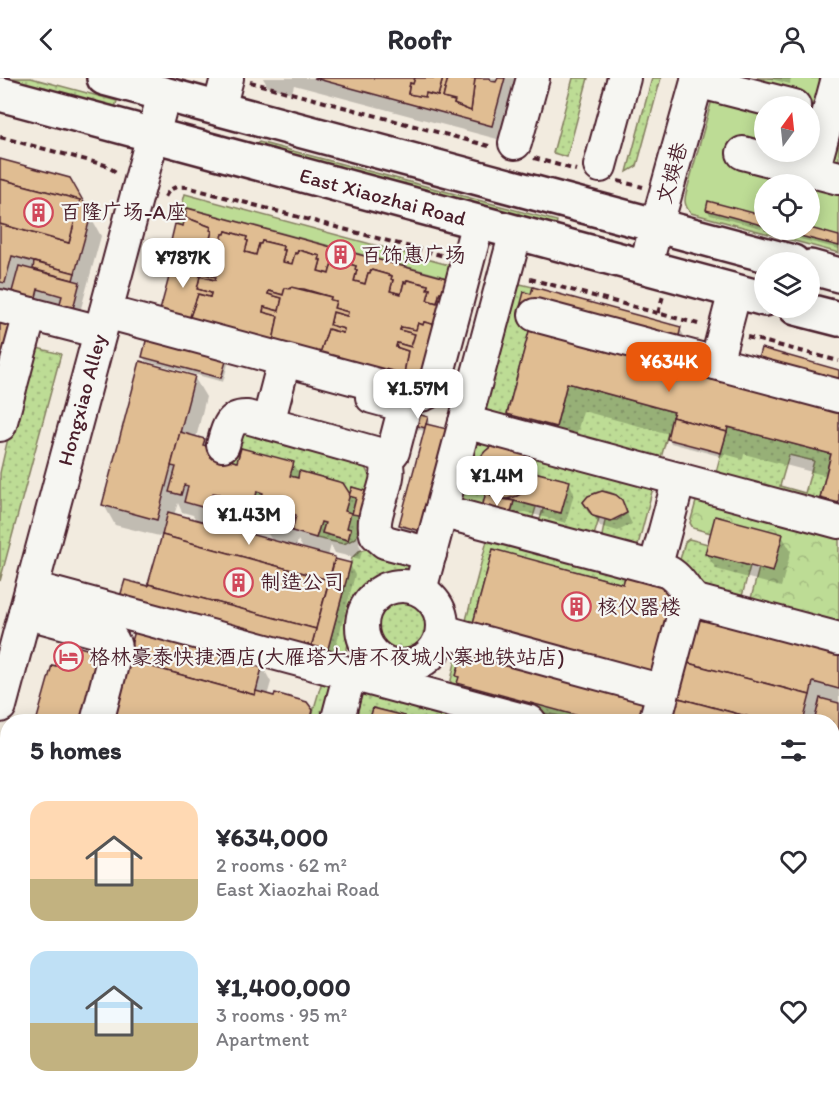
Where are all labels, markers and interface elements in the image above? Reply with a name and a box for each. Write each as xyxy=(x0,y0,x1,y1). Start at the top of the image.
icon: back xyxy=(30,23,63,56)
text: Roofr xyxy=(387,23,452,56)
icon: person xyxy=(776,23,809,56)
north arrow xyxy=(754,96,820,162)
map controls xyxy=(754,96,820,318)
street label: 文娱巷 xyxy=(651,139,692,207)
street label: East Xiaozhai Road xyxy=(297,162,470,231)
button: locate xyxy=(754,174,820,240)
building icon: 百隆广场-A座 xyxy=(23,196,55,228)
place label: 百隆广场-A座 xyxy=(60,199,187,224)
pin: ¥787K xyxy=(141,238,225,289)
building icon: 百饰惠广场 xyxy=(324,239,356,271)
place label: 百饰惠广场 xyxy=(361,242,466,267)
text: ¥787K xyxy=(156,245,210,269)
button: layers xyxy=(754,252,820,318)
street label: Hongxiao Alley xyxy=(52,331,111,468)
pin: ¥634K xyxy=(627,342,711,393)
text: ¥634K xyxy=(640,349,698,373)
pin: ¥1.57M xyxy=(369,369,467,420)
text: ¥1.57M xyxy=(387,376,449,400)
pin: ¥1.4M xyxy=(455,456,539,507)
text: ¥1.4M xyxy=(470,463,524,487)
pin: ¥1.43M xyxy=(200,495,298,546)
text: ¥1.43M xyxy=(217,502,281,526)
building icon: 制造公司 xyxy=(223,566,255,598)
place label: 制造公司 xyxy=(260,569,344,594)
building icon: 核仪器楼 xyxy=(560,591,592,623)
place label: 核仪器楼 xyxy=(597,594,681,619)
hotel icon: 格林豪泰快捷酒店(大雁塔大唐不夜城小寨地铁站店) xyxy=(52,641,84,673)
place label: 格林豪泰快捷酒店(大雁塔大唐不夜城小寨地铁站店) xyxy=(89,644,565,669)
text: 5 homes xyxy=(30,734,122,766)
icon: filters xyxy=(777,734,810,767)
text: ¥634,000 xyxy=(216,821,328,853)
icon: home xyxy=(78,825,150,897)
icon: heart xyxy=(777,845,810,878)
text: 2 rooms · 62 m² xyxy=(216,853,347,877)
text: East Xiaozhai Road xyxy=(216,877,379,901)
text: ¥1,400,000 xyxy=(216,971,351,1003)
icon: home xyxy=(78,975,150,1047)
icon: heart xyxy=(777,995,810,1028)
text: 3 rooms · 95 m² xyxy=(216,1003,347,1027)
text: Apartment xyxy=(216,1027,309,1051)

